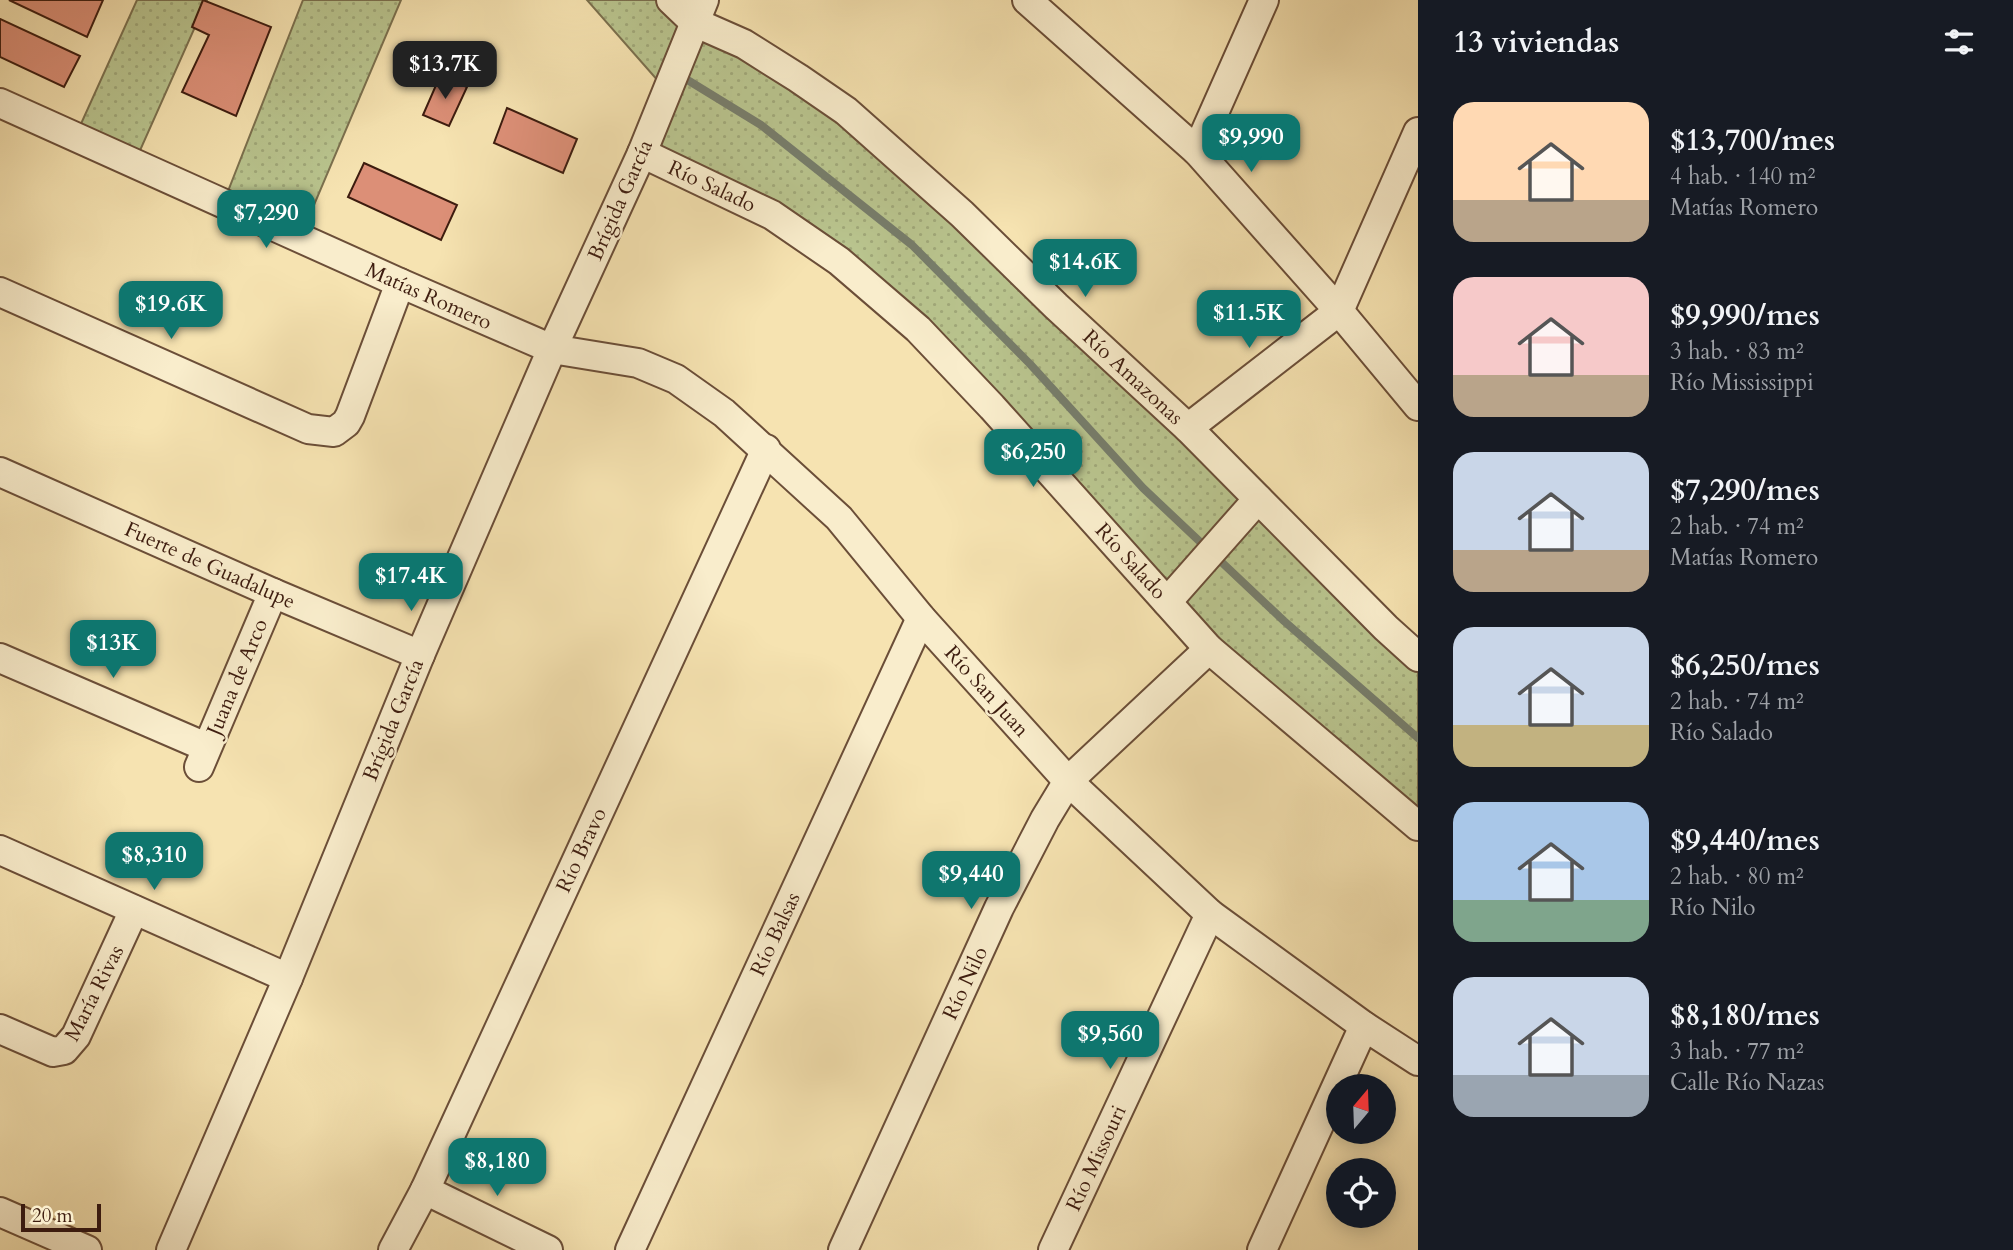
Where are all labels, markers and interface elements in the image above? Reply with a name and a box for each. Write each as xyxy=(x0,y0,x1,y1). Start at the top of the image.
text: 13 viviendas xyxy=(1453,22,1619,63)
icon: filters xyxy=(1940,23,1978,61)
pin: $13.7K xyxy=(388,42,502,101)
text: $13.7K xyxy=(409,48,481,79)
pin: $9,990 xyxy=(1194,114,1308,174)
text: $13,700/mes xyxy=(1670,120,1835,161)
text: $9,990 xyxy=(1218,121,1284,152)
icon: home xyxy=(1509,130,1593,214)
street label: Brígida García xyxy=(581,135,660,265)
street label: Río Salado xyxy=(663,153,761,219)
text: 4 hab. · 140 m² xyxy=(1670,161,1816,192)
pin: $7,290 xyxy=(209,190,323,250)
text: Matías Romero xyxy=(1670,192,1818,223)
text: $7,290 xyxy=(233,197,299,228)
pin: $14.6K xyxy=(1028,240,1142,299)
text: $14.6K xyxy=(1049,246,1121,277)
street label: Matías Romero xyxy=(361,256,497,337)
pin: $19.6K xyxy=(114,282,228,341)
text: $19.6K xyxy=(135,288,207,319)
pin: $11.5K xyxy=(1192,290,1306,350)
text: $9,990/mes xyxy=(1670,295,1820,336)
text: $11.5K xyxy=(1213,297,1285,328)
icon: home xyxy=(1509,305,1593,389)
street label: Río Amazonas xyxy=(1076,323,1189,432)
text: 3 hab. · 83 m² xyxy=(1670,336,1804,367)
text: Río Mississippi xyxy=(1670,367,1814,398)
pin: $6,250 xyxy=(976,430,1090,489)
text: $6,250 xyxy=(1000,436,1066,467)
text: $7,290/mes xyxy=(1670,470,1820,511)
icon: home xyxy=(1509,480,1593,564)
text: 2 hab. · 74 m² xyxy=(1670,511,1804,542)
street label: Fuerte de Guadalupe xyxy=(120,515,300,616)
street label: Río Salado xyxy=(1088,517,1173,606)
text: Matías Romero xyxy=(1670,542,1818,573)
pin: $17.4K xyxy=(354,554,468,613)
text: $17.4K xyxy=(375,560,447,591)
street label: Juana de Arco xyxy=(199,614,275,743)
pin: $13K xyxy=(72,620,154,680)
text: $13K xyxy=(86,627,140,658)
street label: Río San Juan xyxy=(938,639,1036,744)
text: $6,250/mes xyxy=(1670,645,1820,686)
street label: Brígida García xyxy=(356,655,431,786)
icon: home xyxy=(1509,655,1593,739)
text: 2 hab. · 74 m² xyxy=(1670,686,1804,717)
text: Río Salado xyxy=(1670,717,1773,748)
street label: Río Bravo xyxy=(549,803,614,897)
text: $9,440/mes xyxy=(1670,820,1820,861)
icon: home xyxy=(1509,830,1593,914)
pin: $8,310 xyxy=(97,832,211,892)
text: $8,310 xyxy=(121,839,187,870)
pin: $9,440 xyxy=(914,852,1028,911)
text: $9,440 xyxy=(938,858,1004,889)
text: 2 hab. · 80 m² xyxy=(1670,861,1804,892)
street label: Río Balsas xyxy=(743,888,807,981)
text: Río Nilo xyxy=(1670,892,1755,923)
street label: María Rivas xyxy=(58,940,131,1046)
street label: Río Nilo xyxy=(936,942,995,1025)
text: $8,180/mes xyxy=(1670,995,1820,1036)
icon: home xyxy=(1509,1005,1593,1089)
pin: $9,560 xyxy=(1053,1012,1167,1071)
text: $9,560 xyxy=(1077,1018,1143,1049)
text: 3 hab. · 77 m² xyxy=(1670,1036,1804,1067)
text: Calle Río Nazas xyxy=(1670,1067,1824,1098)
north arrow xyxy=(1326,1074,1396,1144)
map controls xyxy=(1326,1074,1396,1228)
street label: Río Missouri xyxy=(1059,1101,1134,1216)
pin: $8,180 xyxy=(440,1138,554,1198)
text: $8,180 xyxy=(464,1145,530,1176)
button: locate xyxy=(1326,1158,1396,1228)
scale bar xyxy=(21,1201,102,1233)
text: 20 m xyxy=(32,1203,73,1229)

